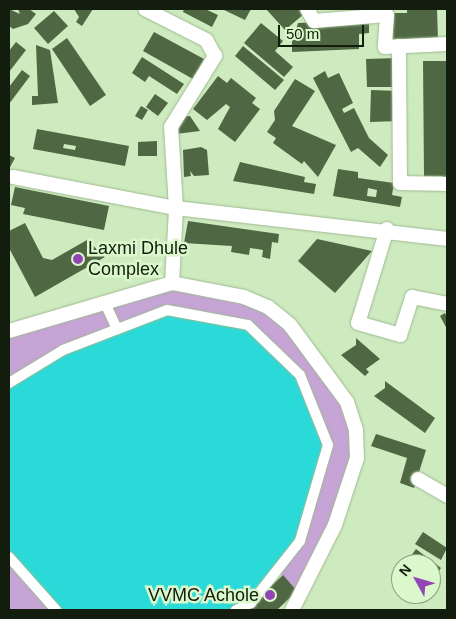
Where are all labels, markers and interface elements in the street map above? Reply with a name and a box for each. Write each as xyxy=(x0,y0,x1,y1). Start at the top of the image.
scale bar xyxy=(281,15,367,47)
text: 50 m xyxy=(286,25,319,42)
place label: Laxmi Dhule Complex xyxy=(88,238,188,280)
marker: Laxmi Dhule Complex xyxy=(72,253,84,265)
north arrow xyxy=(391,554,441,604)
text: N xyxy=(396,561,415,579)
place label: VVMC Achole xyxy=(147,584,259,606)
marker: VVMC Achole xyxy=(263,588,277,602)

